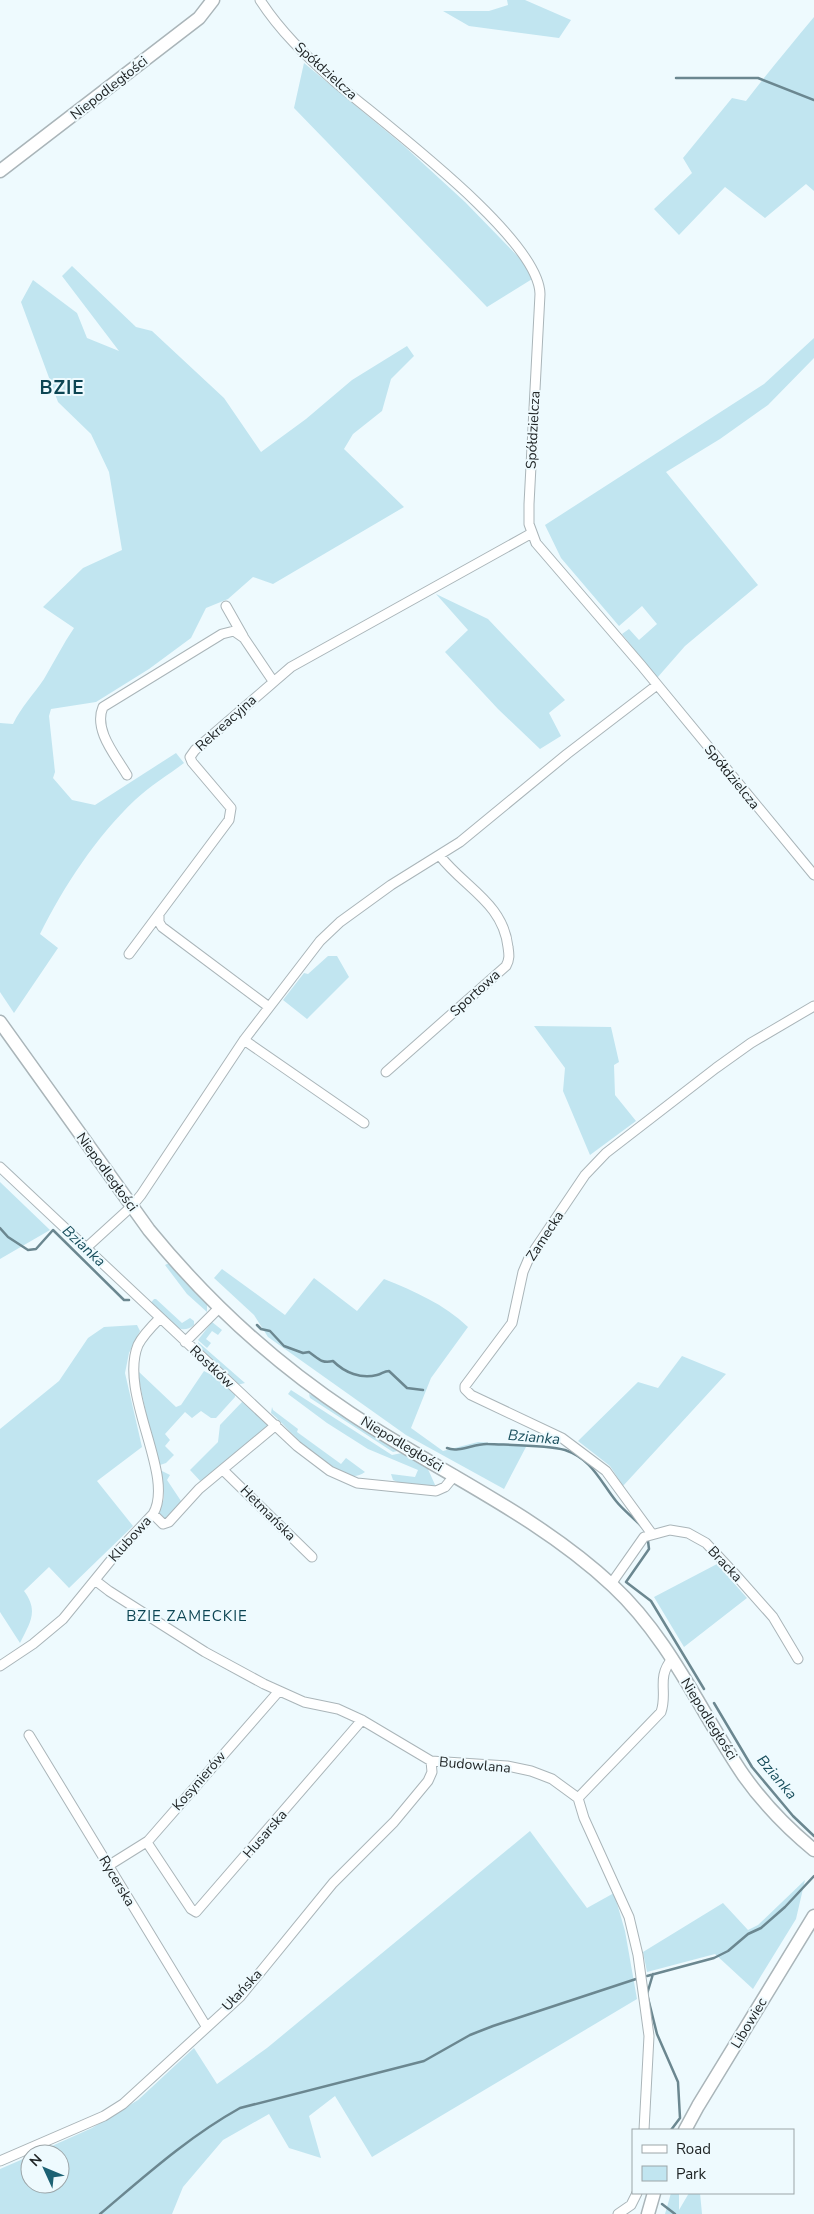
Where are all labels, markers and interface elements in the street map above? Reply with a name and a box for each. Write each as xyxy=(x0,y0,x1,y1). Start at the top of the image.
street label: Spółdzielcza xyxy=(291,38,361,104)
street label: Niepodległości xyxy=(66,52,152,124)
district label: BZIE xyxy=(39,375,85,401)
street label: Spółdzielcza xyxy=(521,390,545,470)
street label: Rekreacyjna xyxy=(191,691,261,755)
street label: Spółdzielcza xyxy=(700,741,764,813)
street label: Sportowa xyxy=(446,965,504,1021)
street label: Niepodległości xyxy=(72,1129,142,1215)
street label: Zamecka xyxy=(522,1207,568,1265)
water label: Bzianka xyxy=(58,1221,110,1271)
street label: Rostków xyxy=(185,1341,239,1393)
street label: Niepodległości xyxy=(357,1412,447,1476)
water label: Bzianka xyxy=(507,1425,561,1449)
street label: Hetmańska xyxy=(236,1481,300,1545)
street label: Klubowa xyxy=(104,1512,156,1566)
street label: Bracka xyxy=(704,1542,746,1586)
district label: BZIE ZAMECKIE xyxy=(126,1606,248,1626)
street label: Niepodległości xyxy=(676,1674,742,1764)
street label: Kosynierów xyxy=(168,1747,230,1815)
water label: Bzianka xyxy=(752,1750,802,1804)
street label: Budowlana xyxy=(438,1752,512,1778)
street label: Husarska xyxy=(239,1806,291,1862)
street label: Rycerska xyxy=(94,1852,140,1910)
street label: Ułańska xyxy=(218,1965,266,2015)
street label: Libowiec xyxy=(727,1994,772,2052)
legend xyxy=(632,2129,794,2194)
text: Road xyxy=(676,2139,711,2159)
north arrow xyxy=(20,2144,70,2194)
text: N xyxy=(26,2150,46,2171)
text: Park xyxy=(676,2164,706,2184)

